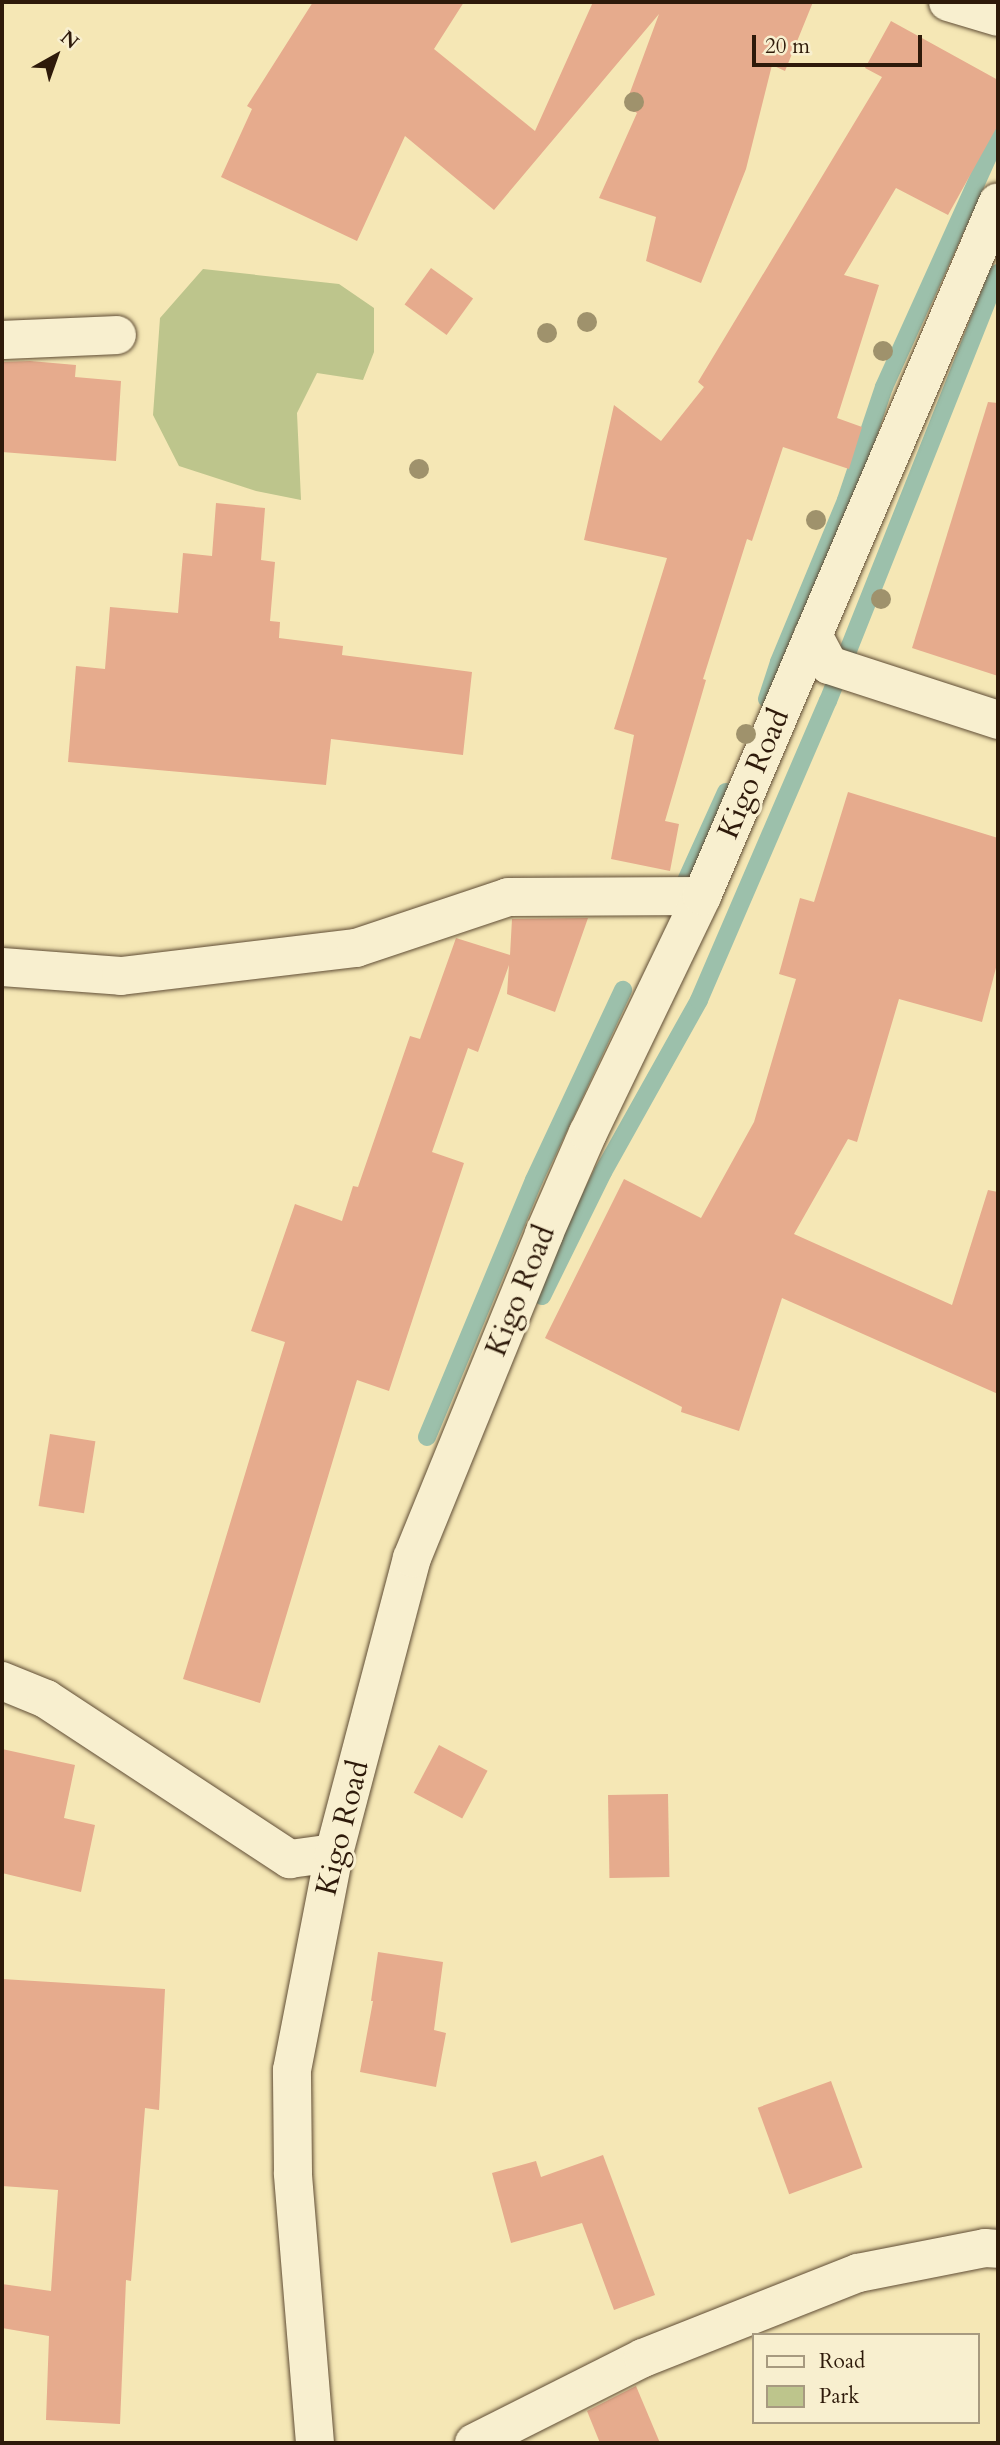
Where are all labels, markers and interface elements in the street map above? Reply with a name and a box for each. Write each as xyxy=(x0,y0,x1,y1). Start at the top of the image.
north arrow xyxy=(21,21,91,91)
scale bar xyxy=(755,21,925,65)
text: N xyxy=(55,25,84,55)
text: 20 m xyxy=(765,32,810,61)
street label: Kigo Road xyxy=(711,704,797,844)
street label: Kigo Road xyxy=(479,1220,563,1362)
street label: Kigo Road xyxy=(309,1757,377,1899)
legend xyxy=(752,2333,979,2424)
text: Road xyxy=(819,2347,865,2376)
text: Park xyxy=(819,2382,859,2411)

